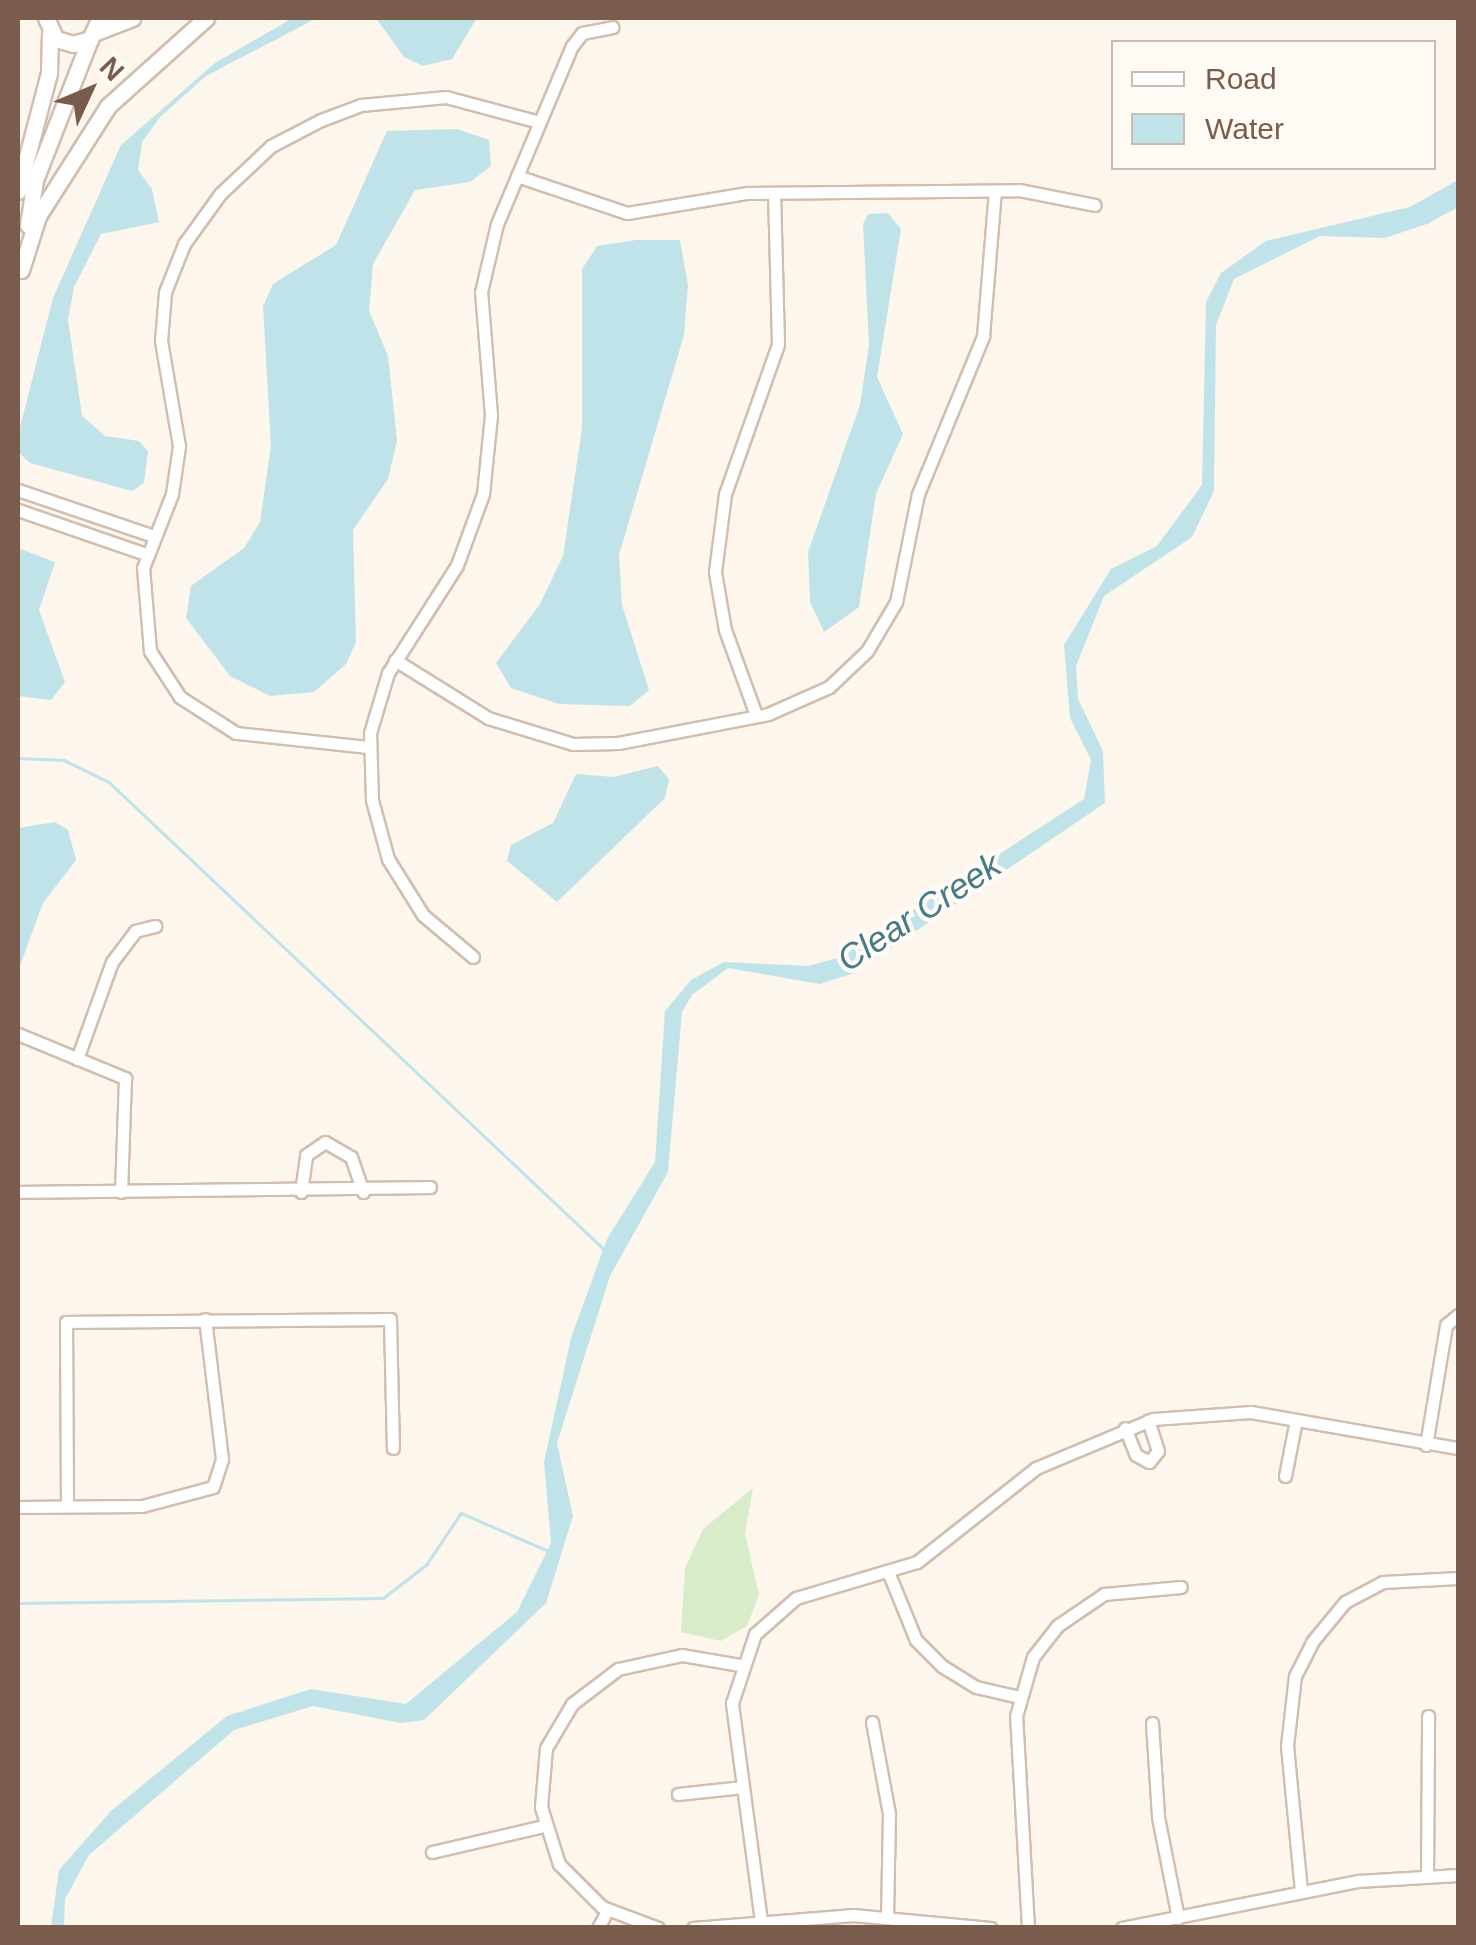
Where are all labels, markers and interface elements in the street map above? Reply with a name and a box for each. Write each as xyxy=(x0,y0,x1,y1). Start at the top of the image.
north arrow xyxy=(40,40,140,140)
legend xyxy=(1111,40,1436,170)
text: N xyxy=(94,51,130,87)
text: Road xyxy=(1205,62,1277,95)
text: Water xyxy=(1205,112,1284,145)
water label: Clear Creek xyxy=(829,844,1009,980)

